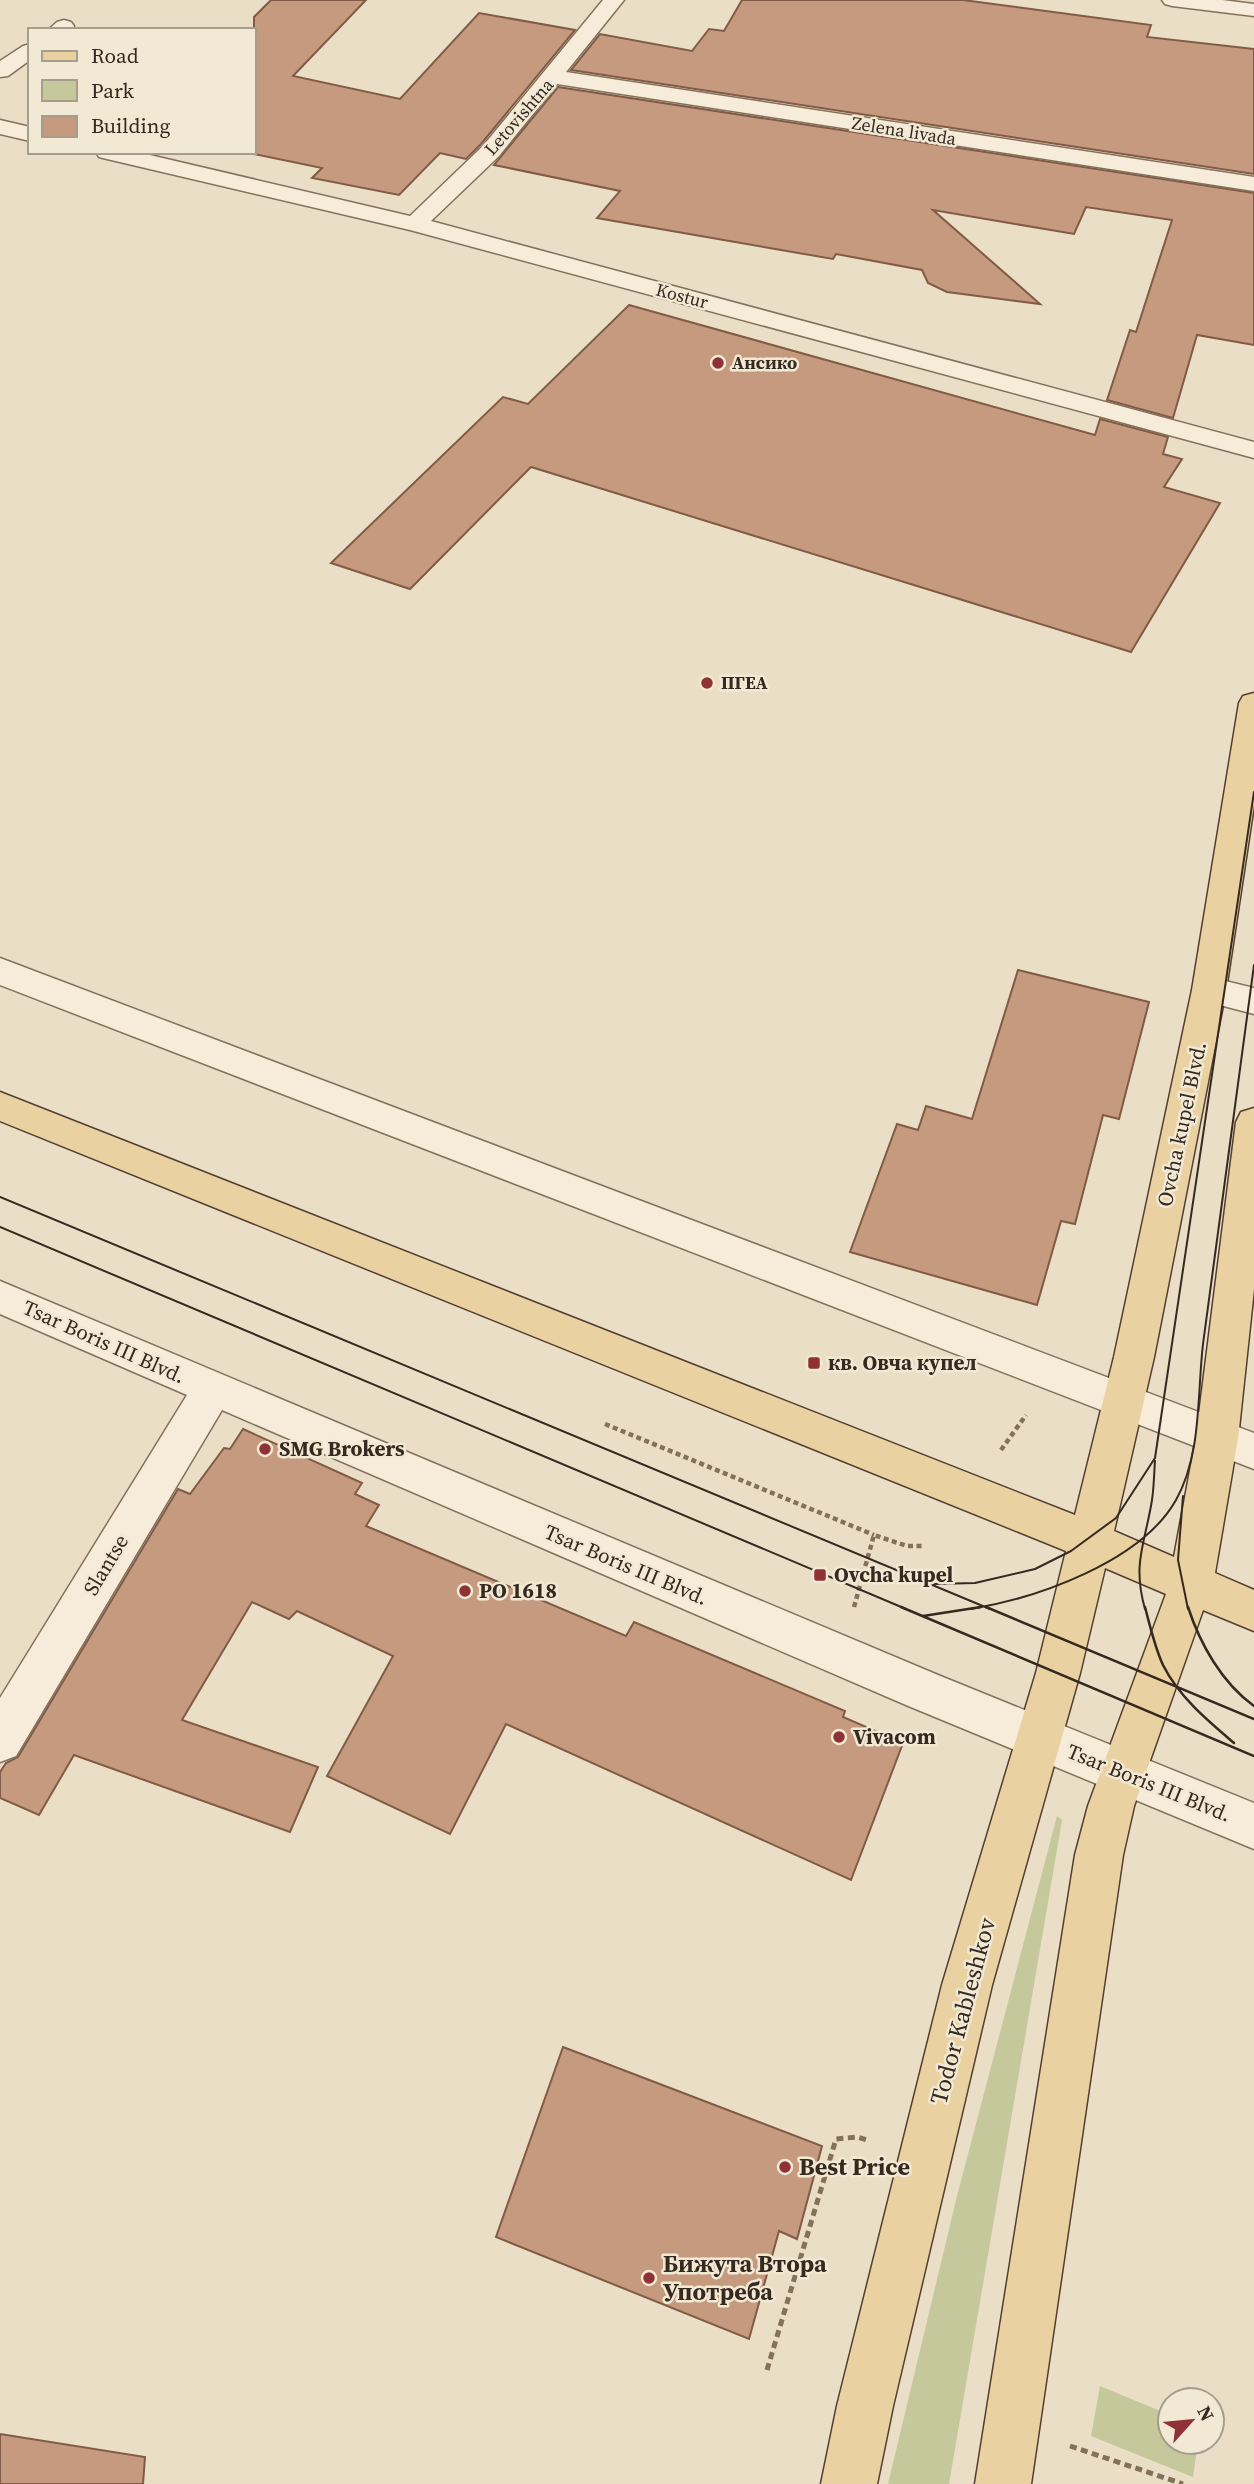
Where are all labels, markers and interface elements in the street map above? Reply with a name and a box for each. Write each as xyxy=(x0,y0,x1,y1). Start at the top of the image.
legend xyxy=(28,28,256,154)
text: Road xyxy=(91,41,139,70)
street label: Letovishtna xyxy=(478,72,560,160)
text: Park xyxy=(91,76,135,105)
street label: Zelena livada xyxy=(850,110,959,151)
text: Building xyxy=(91,111,170,140)
street label: Kostur xyxy=(653,277,711,315)
place label: Ансико xyxy=(732,350,797,375)
marker: Ансико xyxy=(710,355,726,371)
place label: ПГЕА xyxy=(721,670,768,695)
marker: ПГЕА xyxy=(699,675,715,691)
street label: Ovcha kupel Blvd. xyxy=(1150,1039,1213,1209)
street label: Tsar Boris III Blvd. xyxy=(19,1293,190,1390)
place label: кв. Овча купел xyxy=(828,1348,977,1377)
marker: кв. Овча купел xyxy=(806,1355,822,1371)
place label: SMG Brokers xyxy=(279,1434,405,1463)
marker: SMG Brokers xyxy=(257,1441,273,1457)
street label: Tsar Boris III Blvd. xyxy=(540,1517,712,1612)
street label: Slantse xyxy=(76,1529,135,1601)
place label: Ovcha kupel xyxy=(834,1560,953,1589)
marker: Ovcha kupel xyxy=(812,1567,828,1583)
place label: PO 1618 xyxy=(479,1576,557,1605)
marker: PO 1618 xyxy=(457,1583,473,1599)
place label: Vivacom xyxy=(853,1722,936,1751)
marker: Vivacom xyxy=(831,1729,847,1745)
street label: Tsar Boris III Blvd. xyxy=(1063,1736,1236,1829)
street label: Todor Kableshkov xyxy=(922,1914,1003,2108)
place label: Best Price xyxy=(799,2150,910,2183)
marker: Best Price xyxy=(777,2159,793,2175)
place label: Бижута Втора Употреба xyxy=(663,2247,827,2308)
marker: Бижута Втора Употреба xyxy=(641,2270,657,2286)
north arrow xyxy=(1156,2386,1226,2456)
text: N xyxy=(1191,2401,1221,2425)

